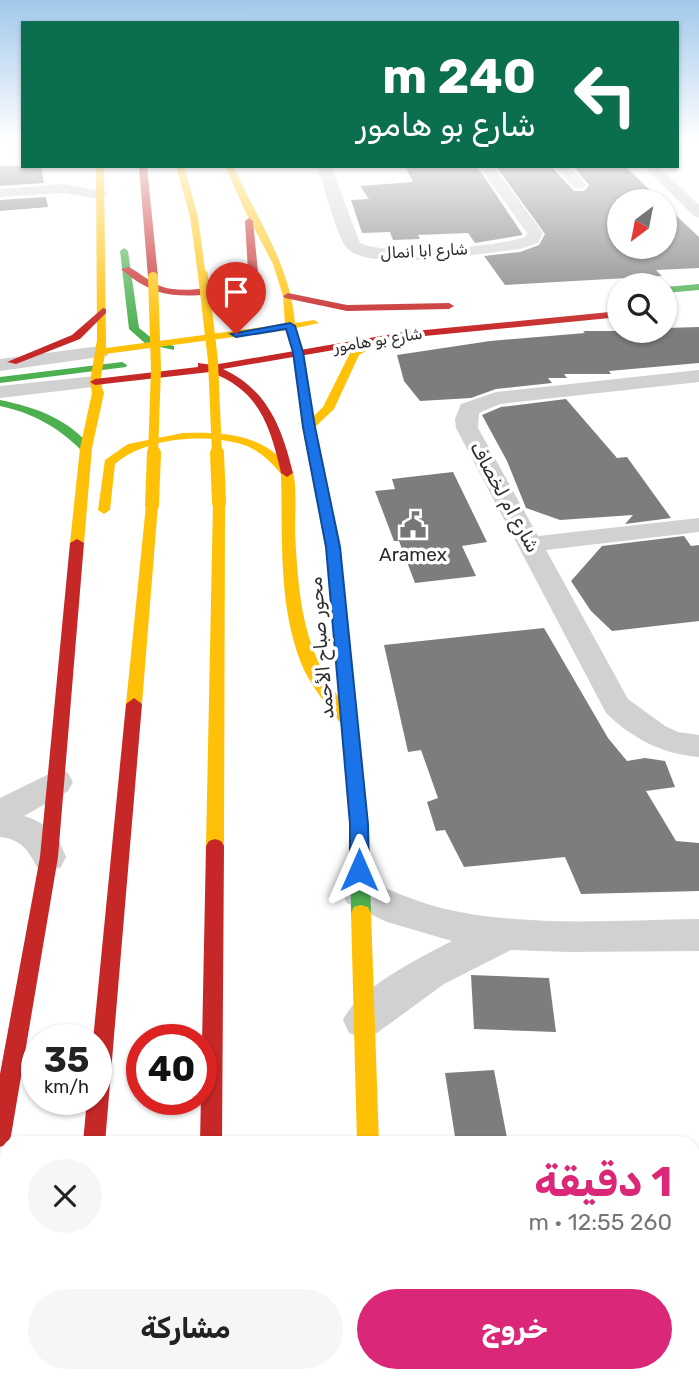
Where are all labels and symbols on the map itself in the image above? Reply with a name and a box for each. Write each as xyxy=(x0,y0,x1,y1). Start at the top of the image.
north arrow xyxy=(607,189,677,259)
street label: شارع ابا انمال xyxy=(380,239,468,265)
pin xyxy=(206,262,266,334)
street label: شارع بو هامور xyxy=(331,324,424,359)
street label: شارع ام لخصاف xyxy=(463,438,545,557)
public building icon: Aramex xyxy=(398,510,428,540)
place label: Aramex xyxy=(379,543,447,566)
street label: محور صباح الأحمد xyxy=(303,576,341,720)
position arrow xyxy=(322,833,396,907)
speed limit sign: 40 xyxy=(126,1024,217,1115)

